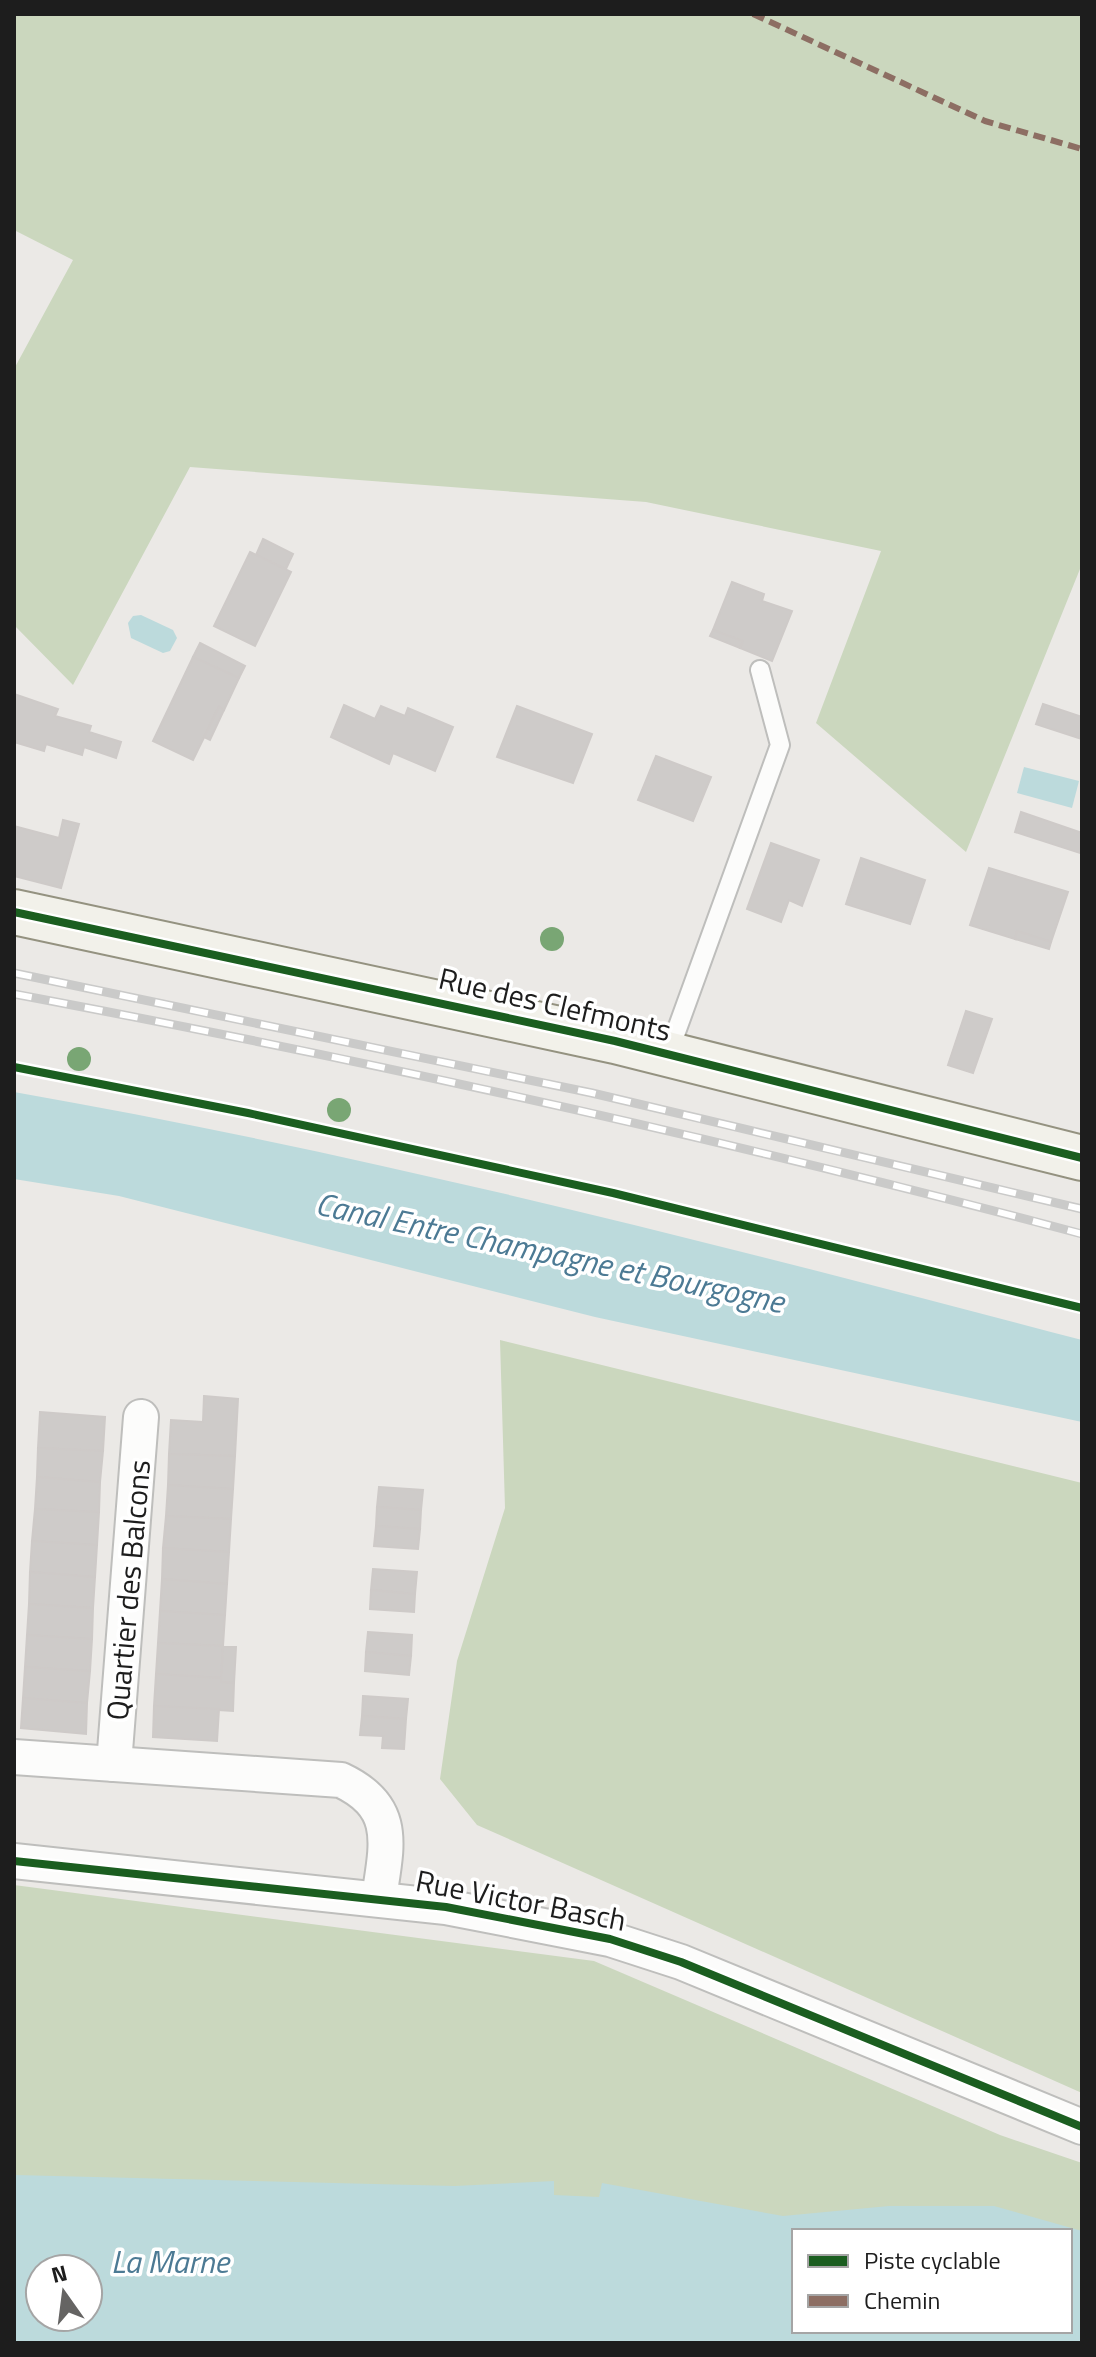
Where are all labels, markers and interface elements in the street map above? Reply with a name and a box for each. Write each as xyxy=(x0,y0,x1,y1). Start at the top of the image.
street label: Rue des Clefmonts xyxy=(434,955,676,1053)
water label: Canal Entre Champagne et Bourgogne xyxy=(311,1179,791,1326)
street label: Quartier des Balcons xyxy=(94,1458,162,1722)
street label: Rue Victor Basch xyxy=(412,1857,630,1943)
legend xyxy=(792,2229,1072,2333)
water label: La Marne xyxy=(111,2237,231,2285)
text: Piste cyclable xyxy=(864,2242,1001,2278)
north arrow xyxy=(24,2253,104,2333)
text: N xyxy=(48,2255,71,2292)
text: Chemin xyxy=(864,2282,940,2318)

